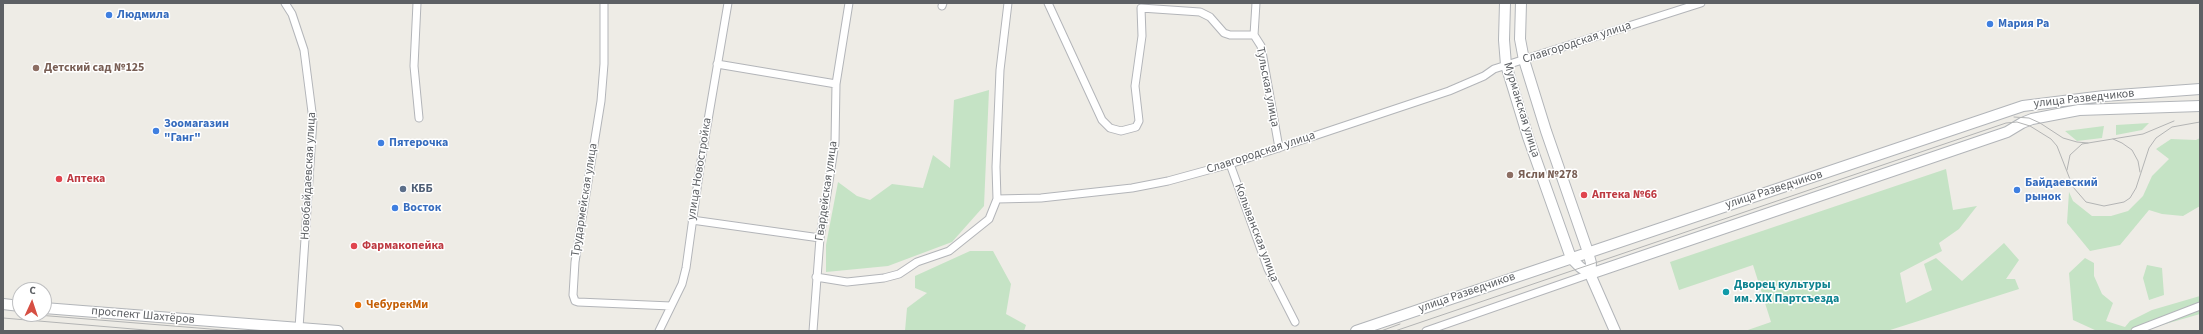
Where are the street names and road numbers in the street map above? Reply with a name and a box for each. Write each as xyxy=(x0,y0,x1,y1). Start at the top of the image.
street label: Славгородская улица xyxy=(1521,19,1633,67)
street label: Тульская улица xyxy=(1252,46,1282,128)
street label: Мурманская улица xyxy=(1500,61,1542,159)
street label: улица Разведчиков xyxy=(2033,87,2135,111)
street label: Новобайдаевская улица xyxy=(298,112,320,240)
street label: улица Новостройка xyxy=(685,117,715,221)
street label: Славгородская улица xyxy=(1205,129,1317,177)
street label: Гвардейская улица xyxy=(813,140,841,242)
street label: Трудармейская улица xyxy=(569,142,601,258)
street label: улица Разведчиков xyxy=(1724,167,1824,213)
street label: Колыванская улица xyxy=(1231,182,1281,284)
street label: улица Разведчиков xyxy=(1417,270,1517,316)
street label: проспект Шахтёров xyxy=(91,304,195,328)

